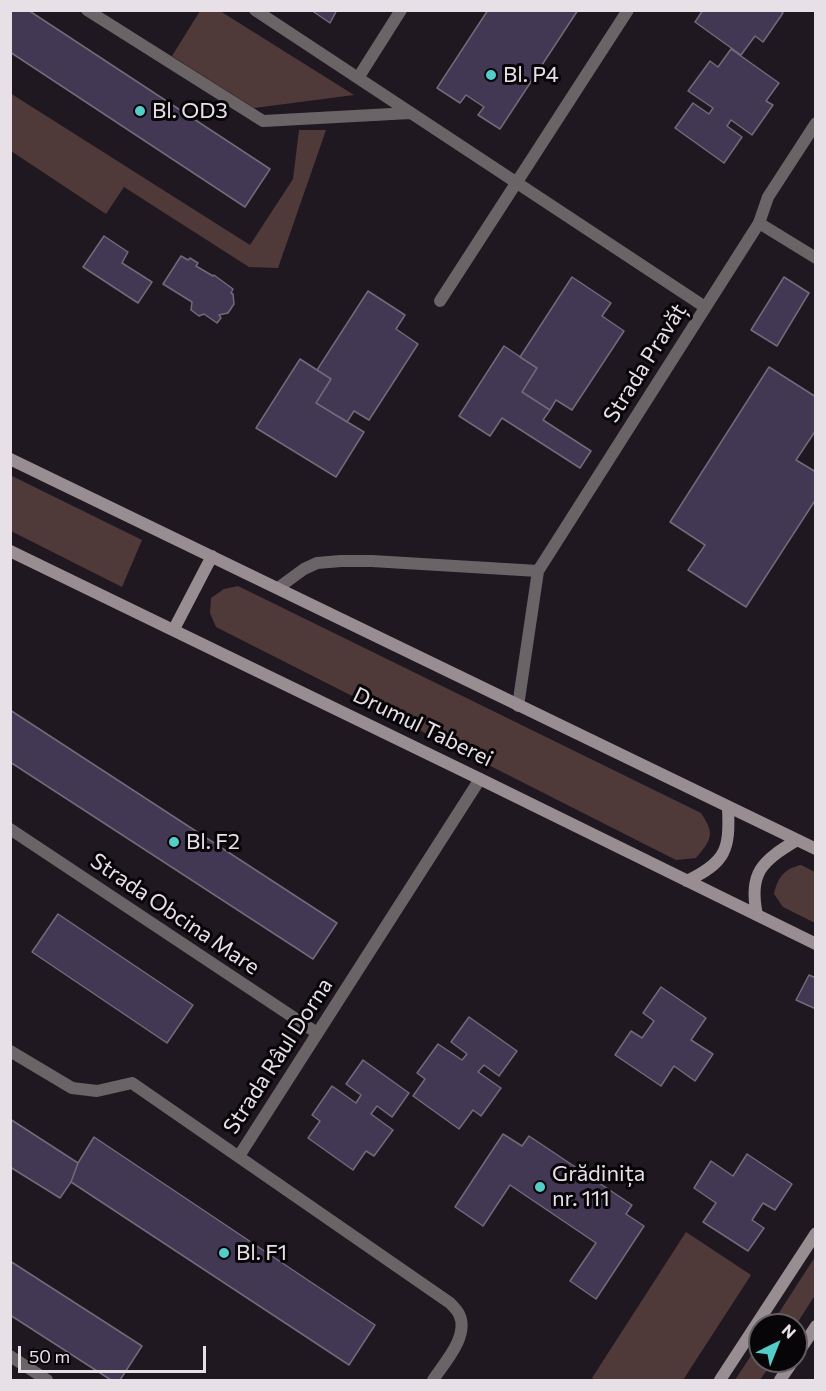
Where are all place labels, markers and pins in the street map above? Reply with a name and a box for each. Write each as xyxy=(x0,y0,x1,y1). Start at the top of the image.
place label: Bl. P4 xyxy=(503,62,559,88)
marker: Bl. P4 xyxy=(484,68,498,82)
place label: Bl. OD3 xyxy=(152,98,228,124)
marker: Bl. OD3 xyxy=(133,104,147,118)
place label: Bl. F2 xyxy=(186,829,240,855)
marker: Bl. F2 xyxy=(167,835,181,849)
place label: Grădinița nr. 111 xyxy=(552,1161,645,1212)
marker: Grădinița nr. 111 xyxy=(533,1180,547,1194)
place label: Bl. F1 xyxy=(236,1240,287,1266)
marker: Bl. F1 xyxy=(217,1246,231,1260)

